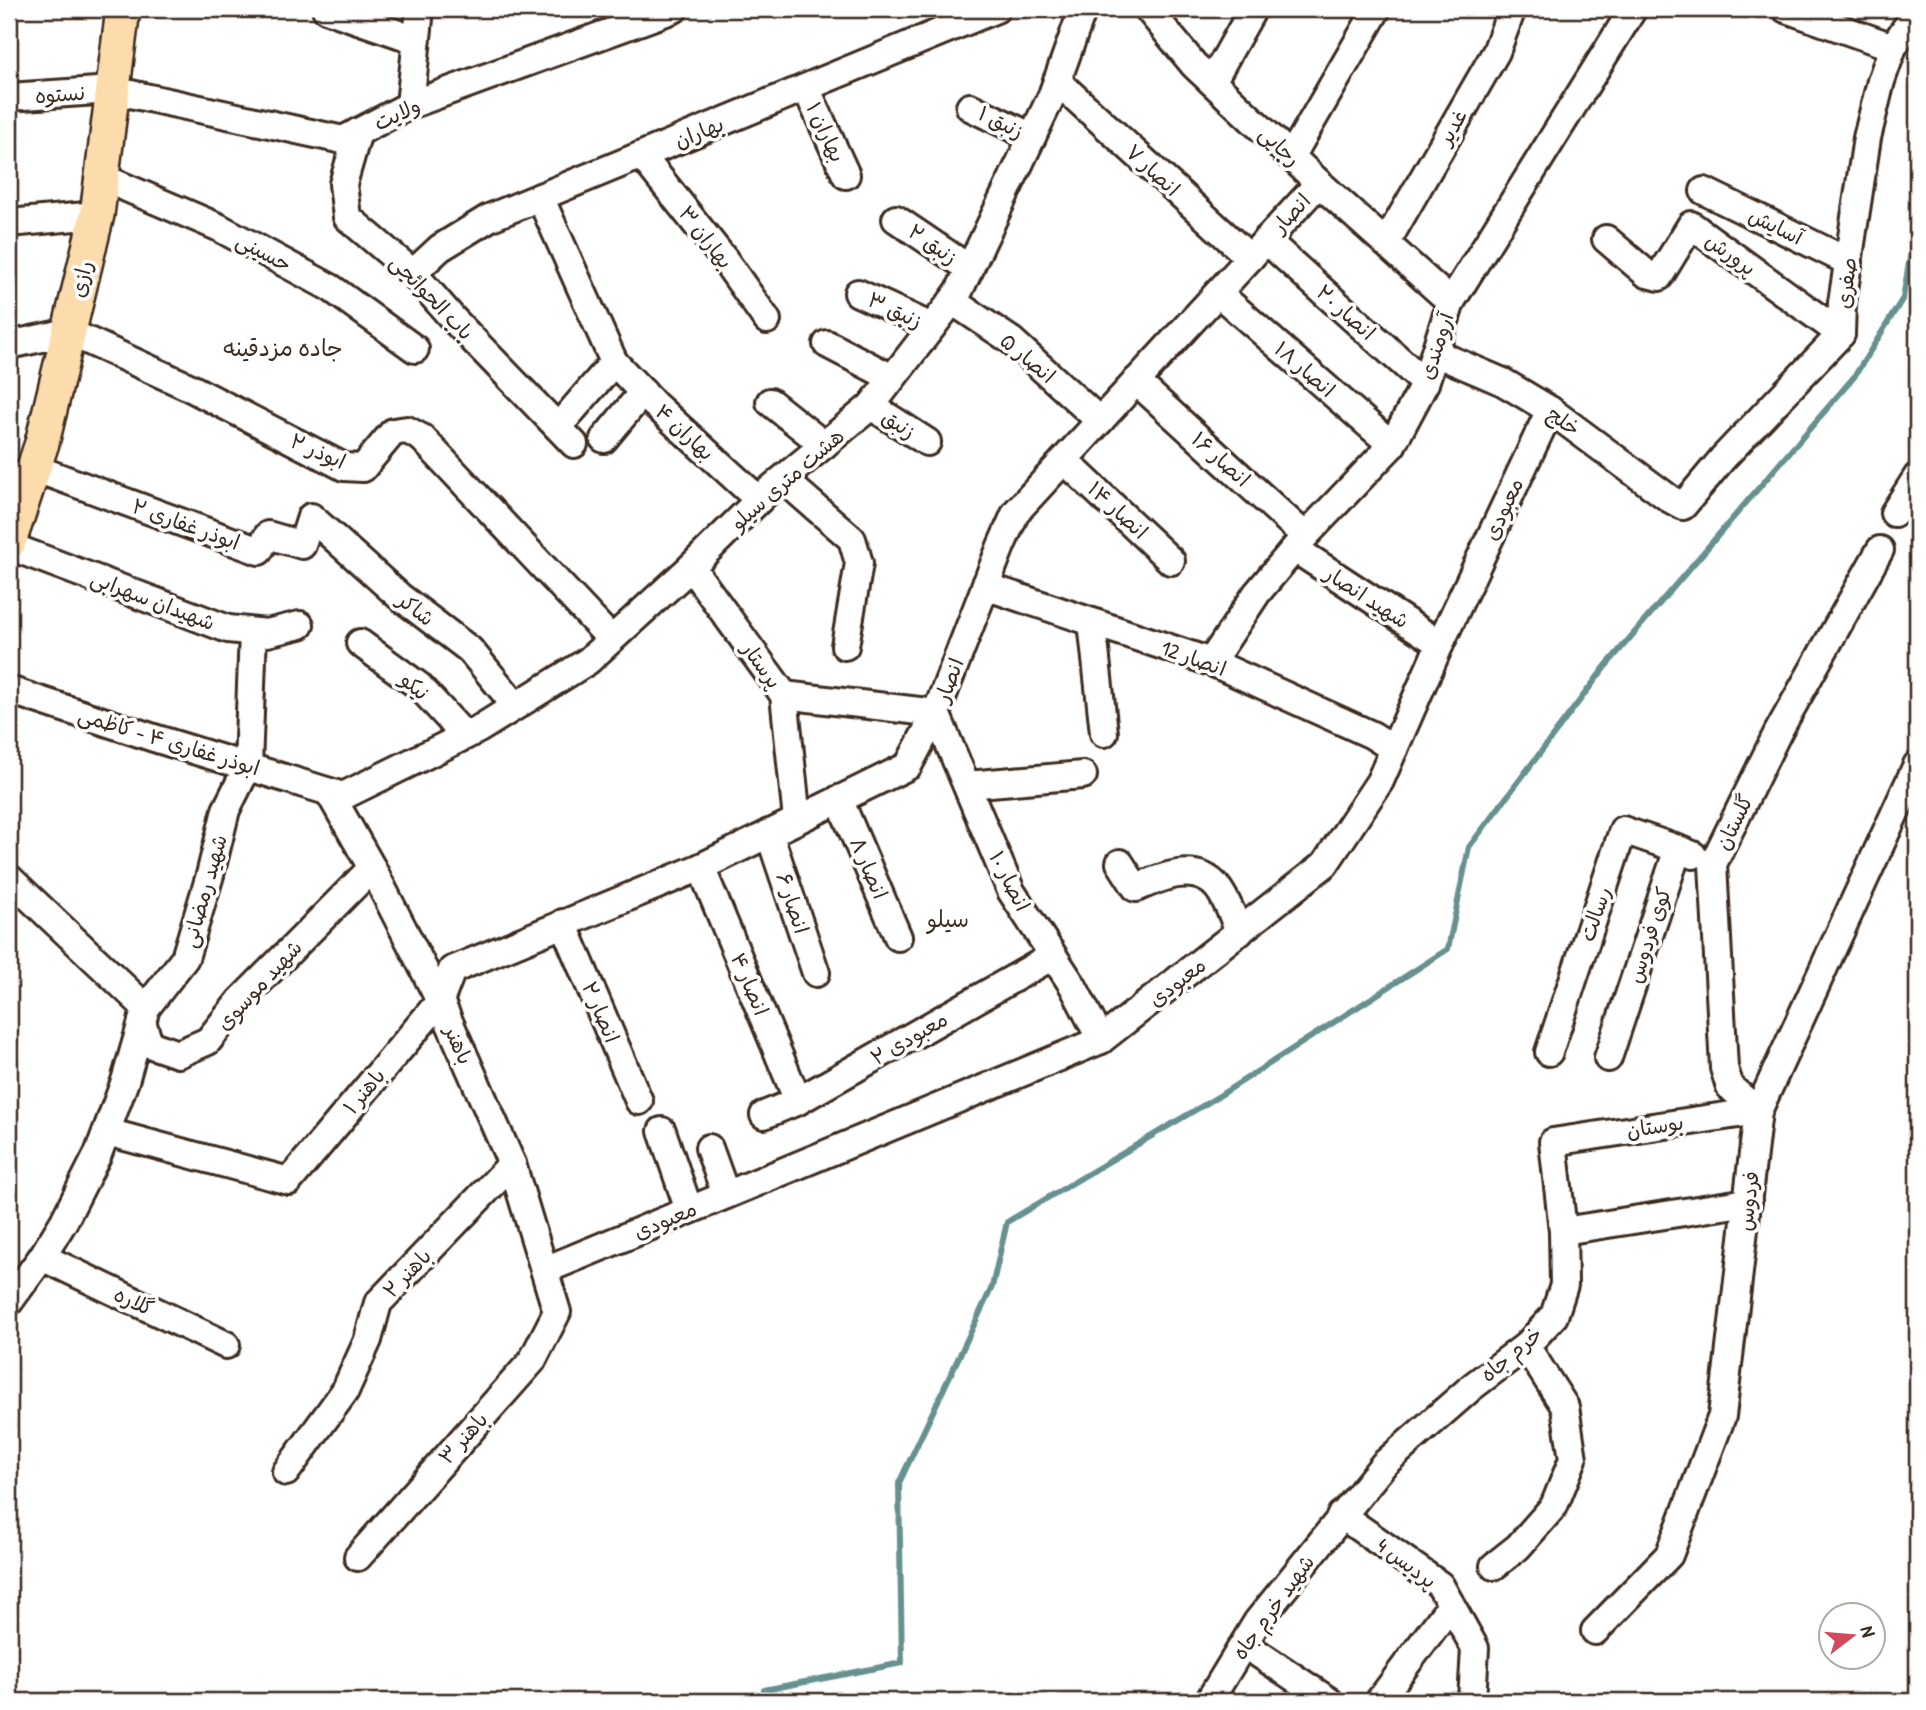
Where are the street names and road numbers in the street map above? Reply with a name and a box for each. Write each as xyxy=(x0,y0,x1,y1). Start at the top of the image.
street label: نستوه xyxy=(34,78,86,110)
street label: ولایت xyxy=(369,91,425,137)
street label: ۱ بهاران xyxy=(800,97,852,167)
street label: زنبق ۱ xyxy=(973,99,1029,145)
street label: غدیر xyxy=(1429,104,1474,152)
street label: بهاران xyxy=(670,109,728,155)
street label: رجایی xyxy=(1253,119,1307,173)
street label: انصار ۷ xyxy=(1119,137,1187,203)
street label: انصار xyxy=(1264,187,1317,241)
street label: بهاران ۳ xyxy=(672,199,740,275)
street label: آسایش xyxy=(1744,200,1809,252)
street label: زنبق ۲ xyxy=(903,217,963,271)
street label: حسینی xyxy=(231,225,297,279)
street label: پرورش xyxy=(1700,226,1762,282)
street label: باب الحوائجی xyxy=(384,248,480,346)
street label: صفری xyxy=(1828,256,1864,310)
street label: رازی xyxy=(63,258,99,300)
street label: انصار ۲۰ xyxy=(1310,278,1382,346)
street label: زنبق ۳ xyxy=(863,285,927,335)
street label: آرومندی xyxy=(1412,308,1461,383)
street label: انصار ۵ xyxy=(994,326,1062,390)
street label: انصار ۱۸ xyxy=(1268,334,1342,404)
street label: بهاران ۴ xyxy=(649,397,721,467)
street label: خلج xyxy=(1542,399,1586,443)
street label: زنبق xyxy=(876,402,922,446)
street label: هشت متری سیلو xyxy=(723,421,850,537)
street label: انصار ۱۶ xyxy=(1185,425,1257,493)
street label: ابوذر ۲ xyxy=(286,426,350,476)
street label: معبودی xyxy=(1476,473,1530,545)
street label: انصار ۱۴ xyxy=(1081,474,1155,546)
street label: ابوذر غفاری ۲ xyxy=(128,491,244,557)
street label: شهید انصار xyxy=(1318,558,1415,635)
street label: شهیدان سهرابی xyxy=(87,563,219,637)
street label: شاکر xyxy=(390,584,441,633)
street label: انصار 12 xyxy=(1157,633,1231,683)
street label: پرستار xyxy=(734,634,789,694)
street label: انصار xyxy=(927,654,971,708)
street label: نیکو xyxy=(393,664,436,707)
street label: ابوذر غفاری ۴ - کاظمی xyxy=(75,700,263,782)
street label: گلستان xyxy=(1708,789,1760,855)
street label: شهید رمضانی xyxy=(174,831,234,951)
street label: انصار ۸ xyxy=(843,833,895,903)
street label: انصار ۱۰ xyxy=(982,846,1038,916)
street label: انصار ۶ xyxy=(770,869,816,937)
street label: رسالت xyxy=(1572,883,1618,945)
street label: کوی فردوس xyxy=(1620,883,1678,987)
street label: شهید موسوی xyxy=(209,933,309,1037)
street label: انصار ۴ xyxy=(724,948,776,1020)
street label: معبودی xyxy=(1142,950,1212,1014)
street label: انصار ۲ xyxy=(575,977,627,1047)
street label: معبودی ۲ xyxy=(865,1004,953,1072)
street label: باهنر xyxy=(437,1019,480,1069)
street label: باهنر ۱ xyxy=(336,1062,392,1120)
street label: بوستان xyxy=(1624,1107,1686,1145)
street label: فردوس xyxy=(1730,1169,1766,1233)
street label: معبودی xyxy=(629,1194,701,1246)
street label: باهنر ۲ xyxy=(376,1242,438,1304)
street label: گلاره xyxy=(109,1279,159,1323)
street label: خرم جاه xyxy=(1474,1320,1549,1390)
street label: باهنر ۳ xyxy=(432,1405,494,1471)
street label: پردیس 4 xyxy=(1371,1531,1443,1595)
street label: شهید خرم جاه xyxy=(1225,1549,1322,1666)

